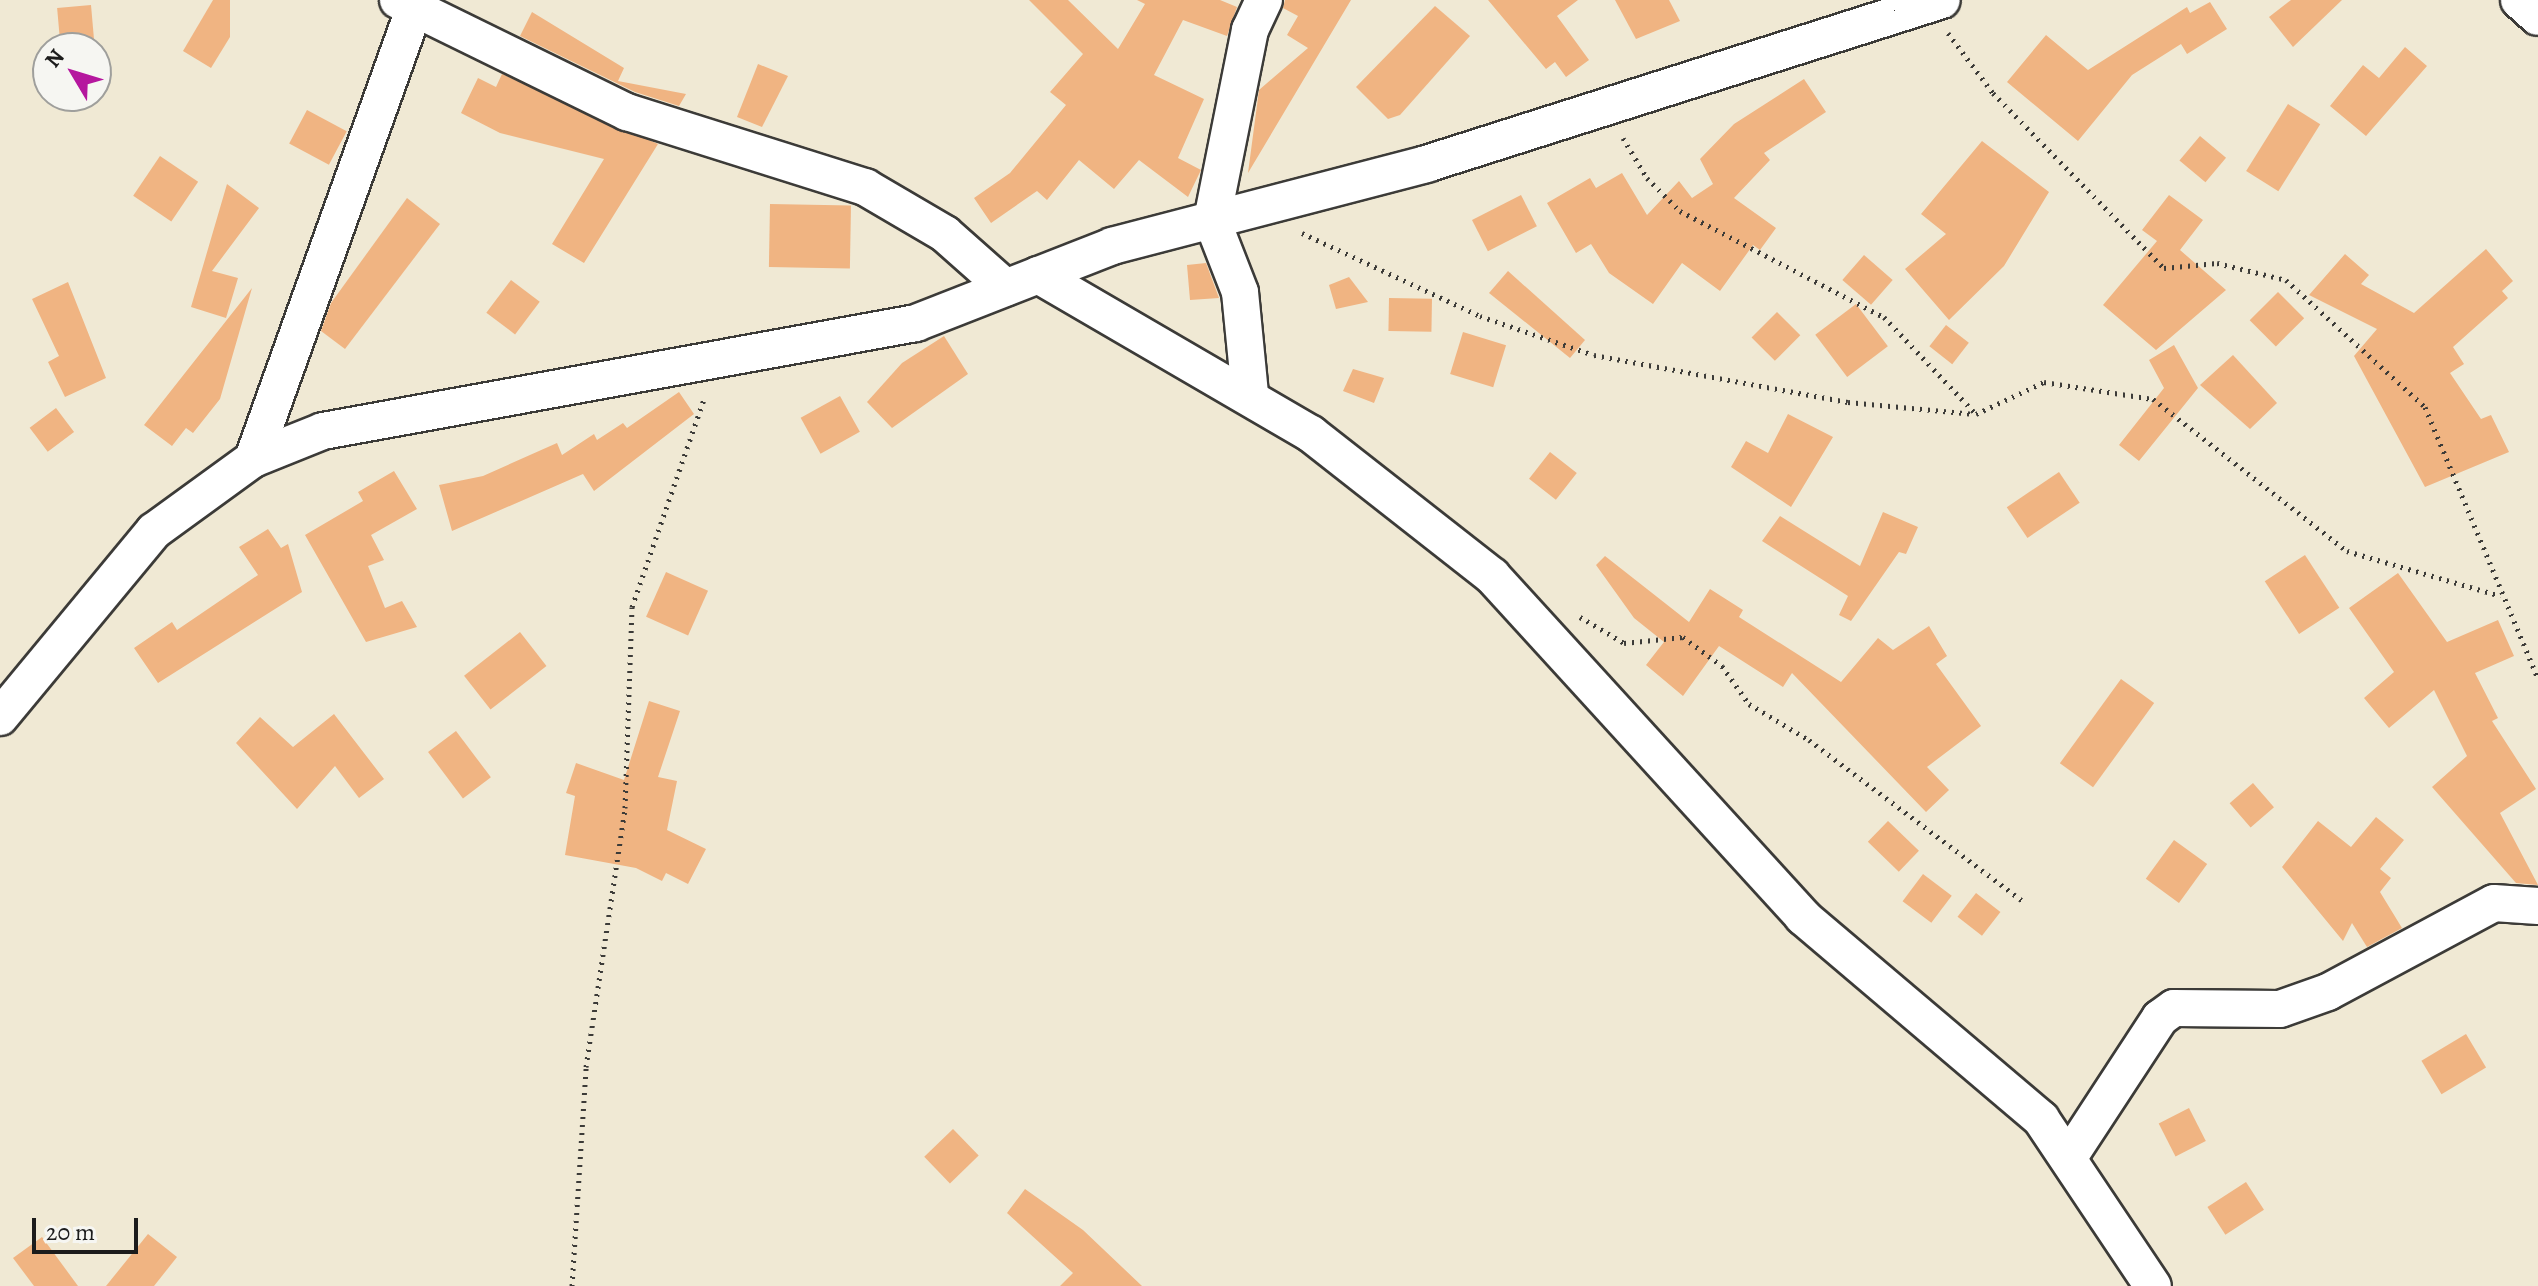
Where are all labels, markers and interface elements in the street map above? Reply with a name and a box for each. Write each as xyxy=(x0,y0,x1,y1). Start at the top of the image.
north arrow xyxy=(32,32,112,112)
text: N xyxy=(38,43,71,74)
scale bar xyxy=(36,1202,142,1252)
text: 20 m xyxy=(46,1216,95,1248)

